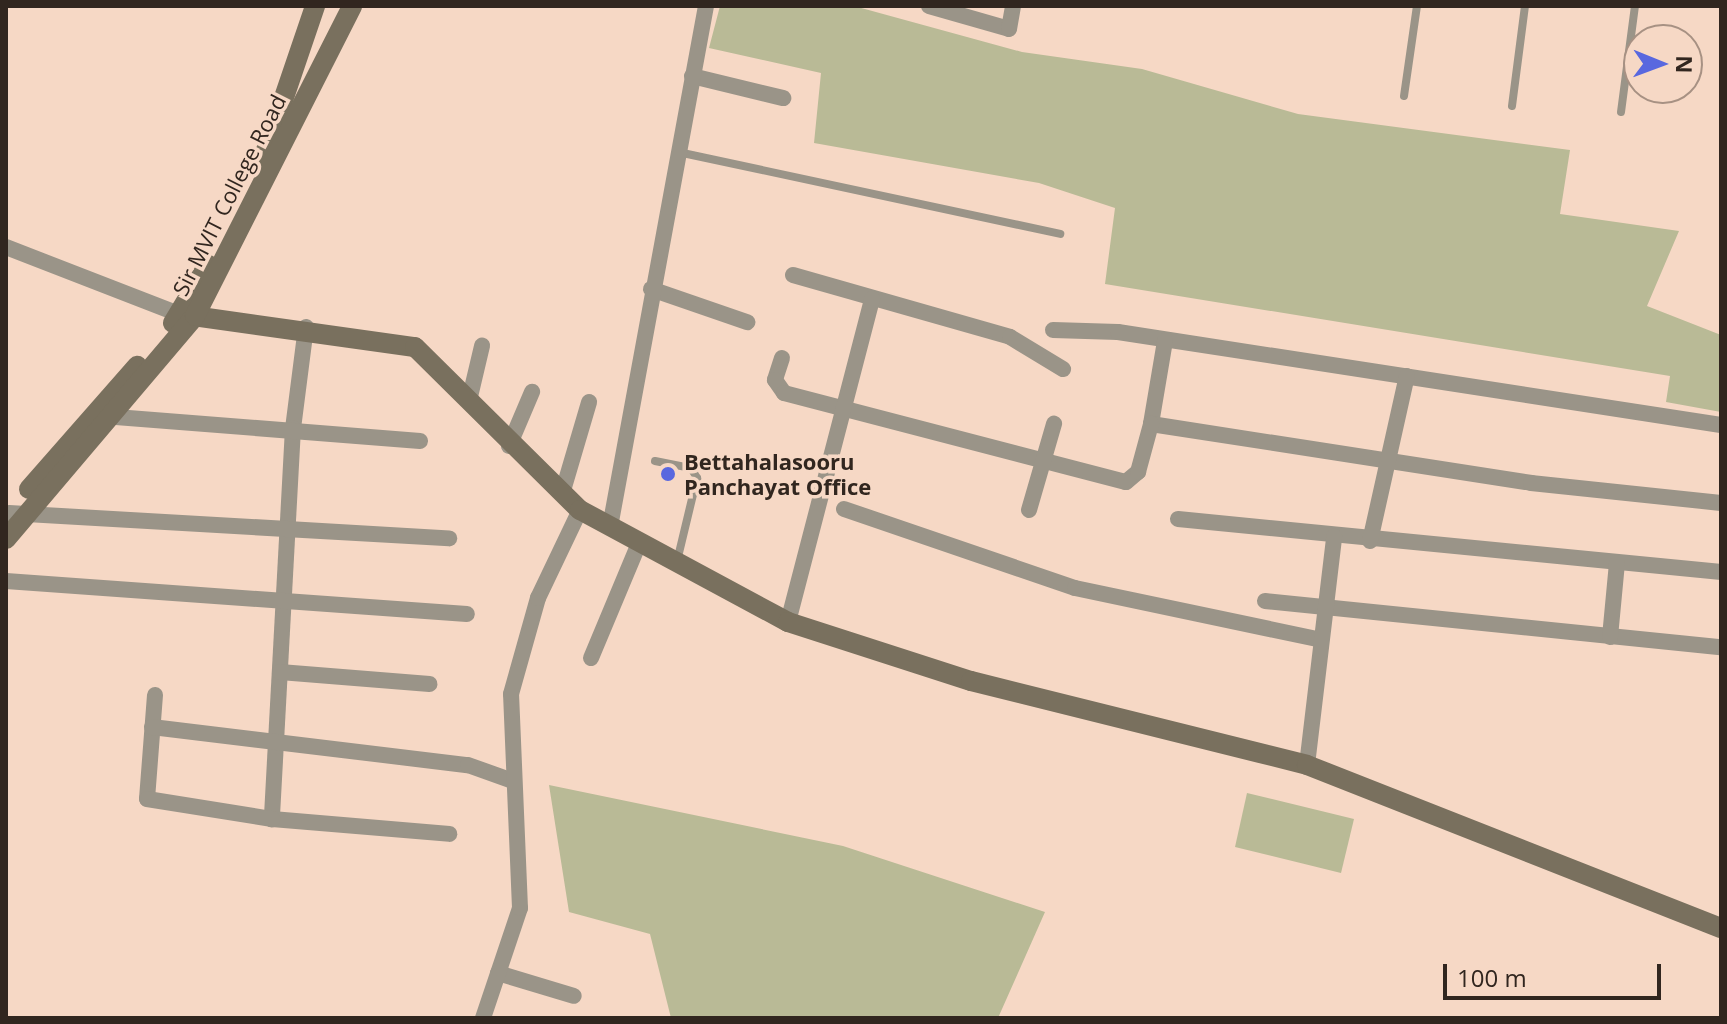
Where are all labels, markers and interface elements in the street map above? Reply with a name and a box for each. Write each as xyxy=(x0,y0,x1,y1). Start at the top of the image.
north arrow xyxy=(1623,24,1703,104)
text: N xyxy=(1670,55,1700,74)
street label: Sir MVIT College Road xyxy=(167,90,291,300)
place label: Bettahalasooru Panchayat Office xyxy=(684,448,871,500)
marker: Bettahalasooru Panchayat Office xyxy=(659,465,677,483)
scale bar xyxy=(1447,948,1665,998)
text: 100 m xyxy=(1457,961,1527,994)

